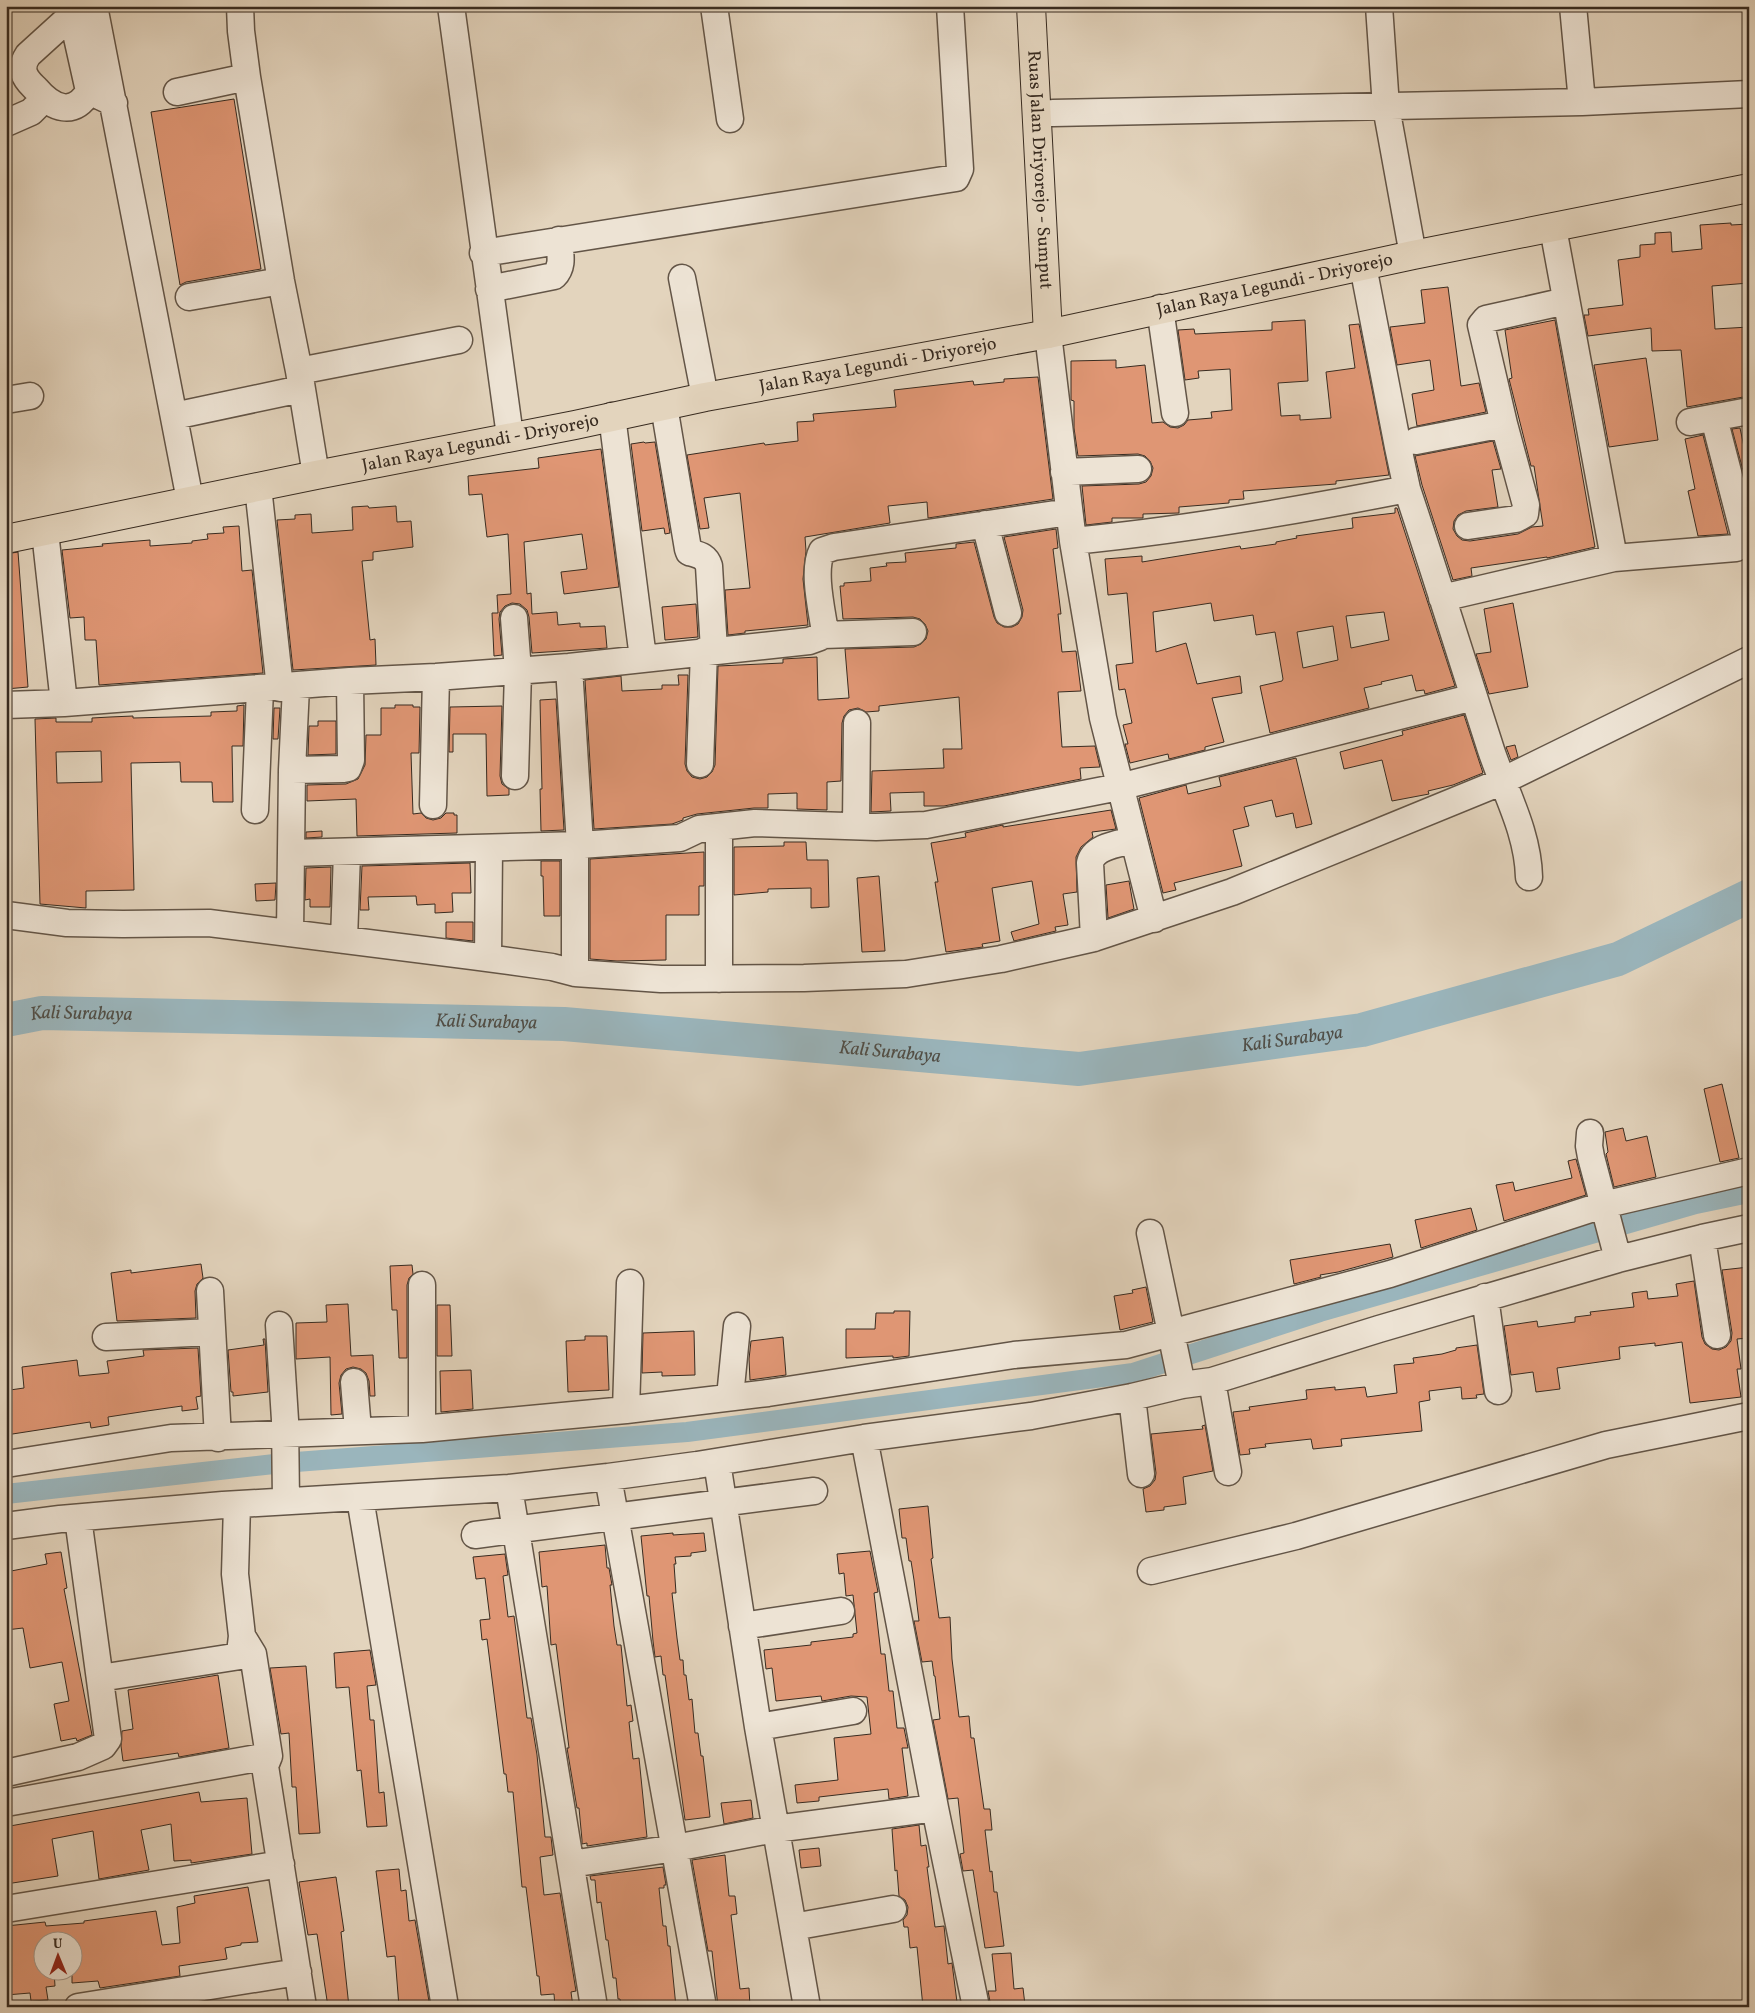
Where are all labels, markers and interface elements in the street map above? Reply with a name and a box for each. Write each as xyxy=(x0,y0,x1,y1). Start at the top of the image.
street label: Ruas Jalan Driyorejo - Sumput xyxy=(1021,50,1058,290)
street label: Jalan Raya Legundi - Driyorejo xyxy=(1154,247,1395,323)
street label: Jalan Raya Legundi - Driyorejo xyxy=(757,331,999,399)
street label: Jalan Raya Legundi - Driyorejo xyxy=(360,408,601,478)
water label: Kali Surabaya xyxy=(28,1000,133,1028)
water label: Kali Surabaya xyxy=(435,1008,538,1036)
water label: Kali Surabaya xyxy=(1240,1020,1345,1059)
water label: Kali Surabaya xyxy=(838,1035,942,1070)
north arrow xyxy=(32,1930,82,1980)
text: U xyxy=(53,1935,63,1954)

